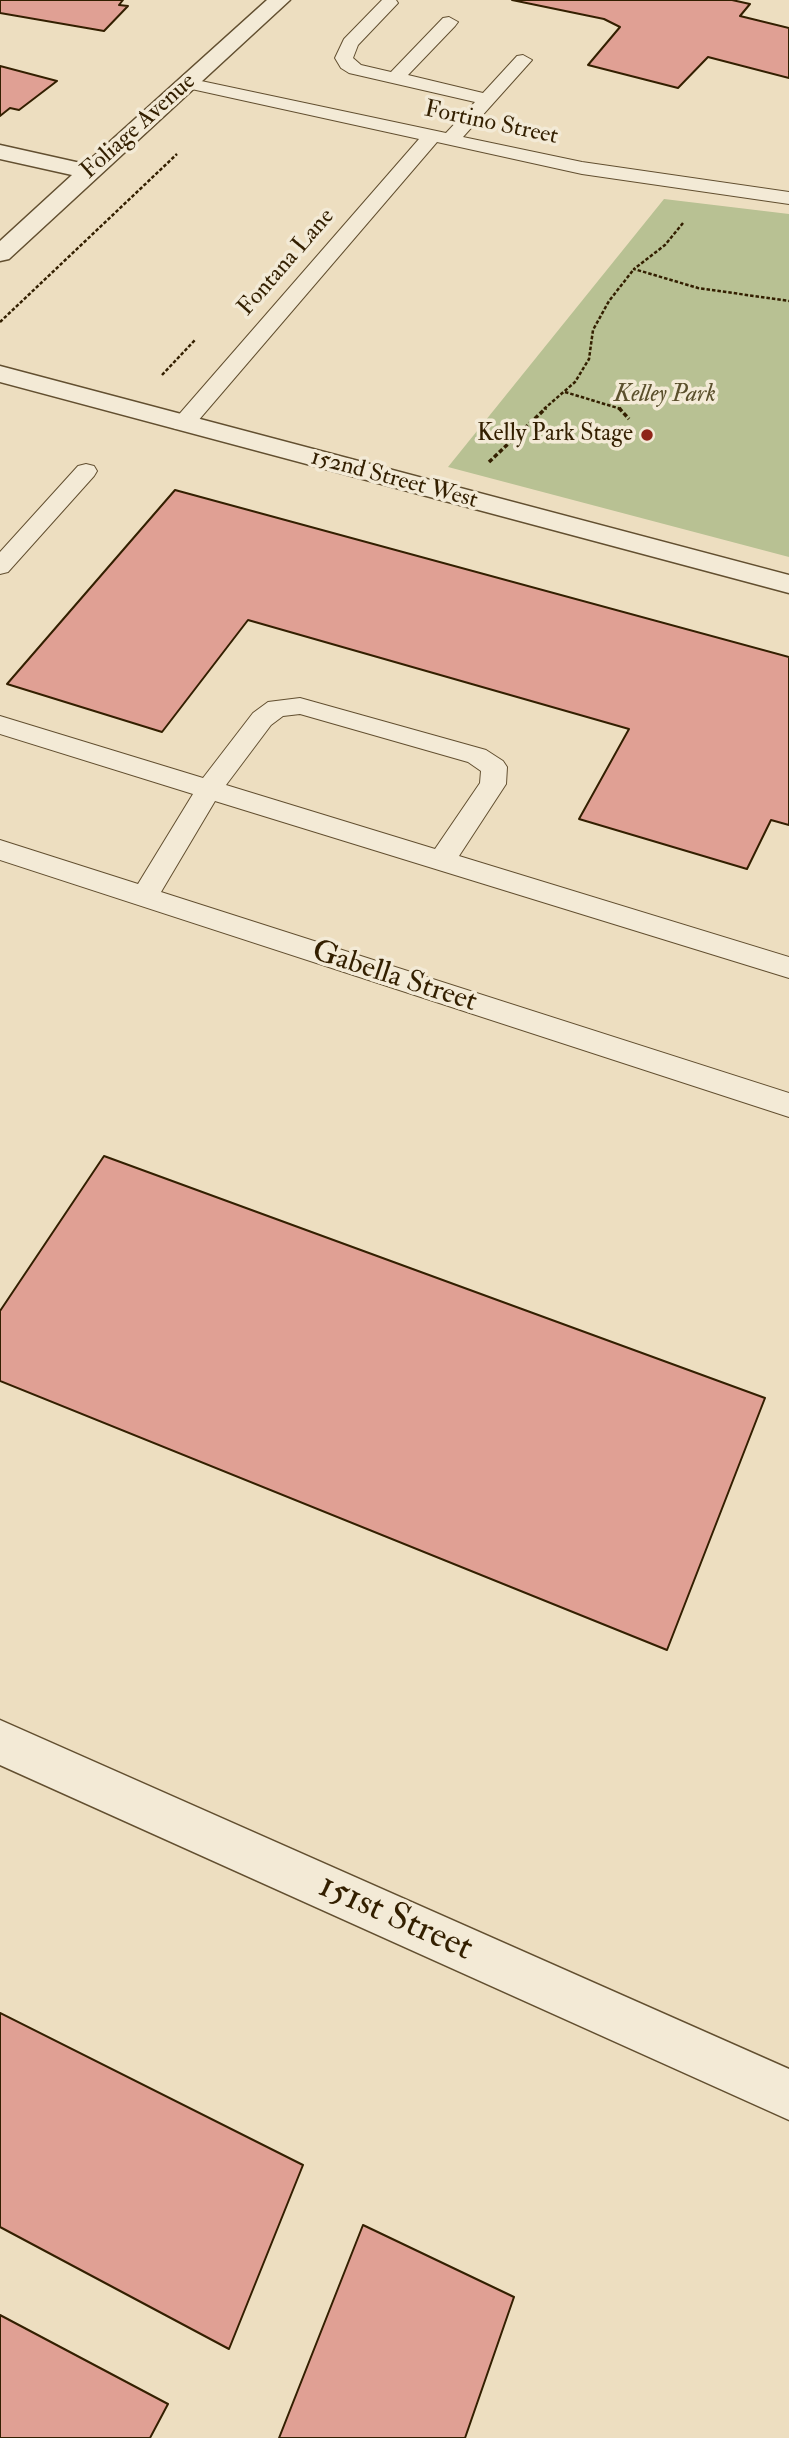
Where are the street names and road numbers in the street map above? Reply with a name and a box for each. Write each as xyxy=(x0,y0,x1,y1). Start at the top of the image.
street label: Foliage Avenue xyxy=(76,68,202,186)
street label: Fortino Street xyxy=(422,96,560,152)
street label: Fontana Lane xyxy=(233,203,341,323)
street label: 152nd Street West xyxy=(307,444,481,516)
street label: Gabella Street xyxy=(307,934,481,1022)
street label: 151st Street xyxy=(311,1865,479,1973)

